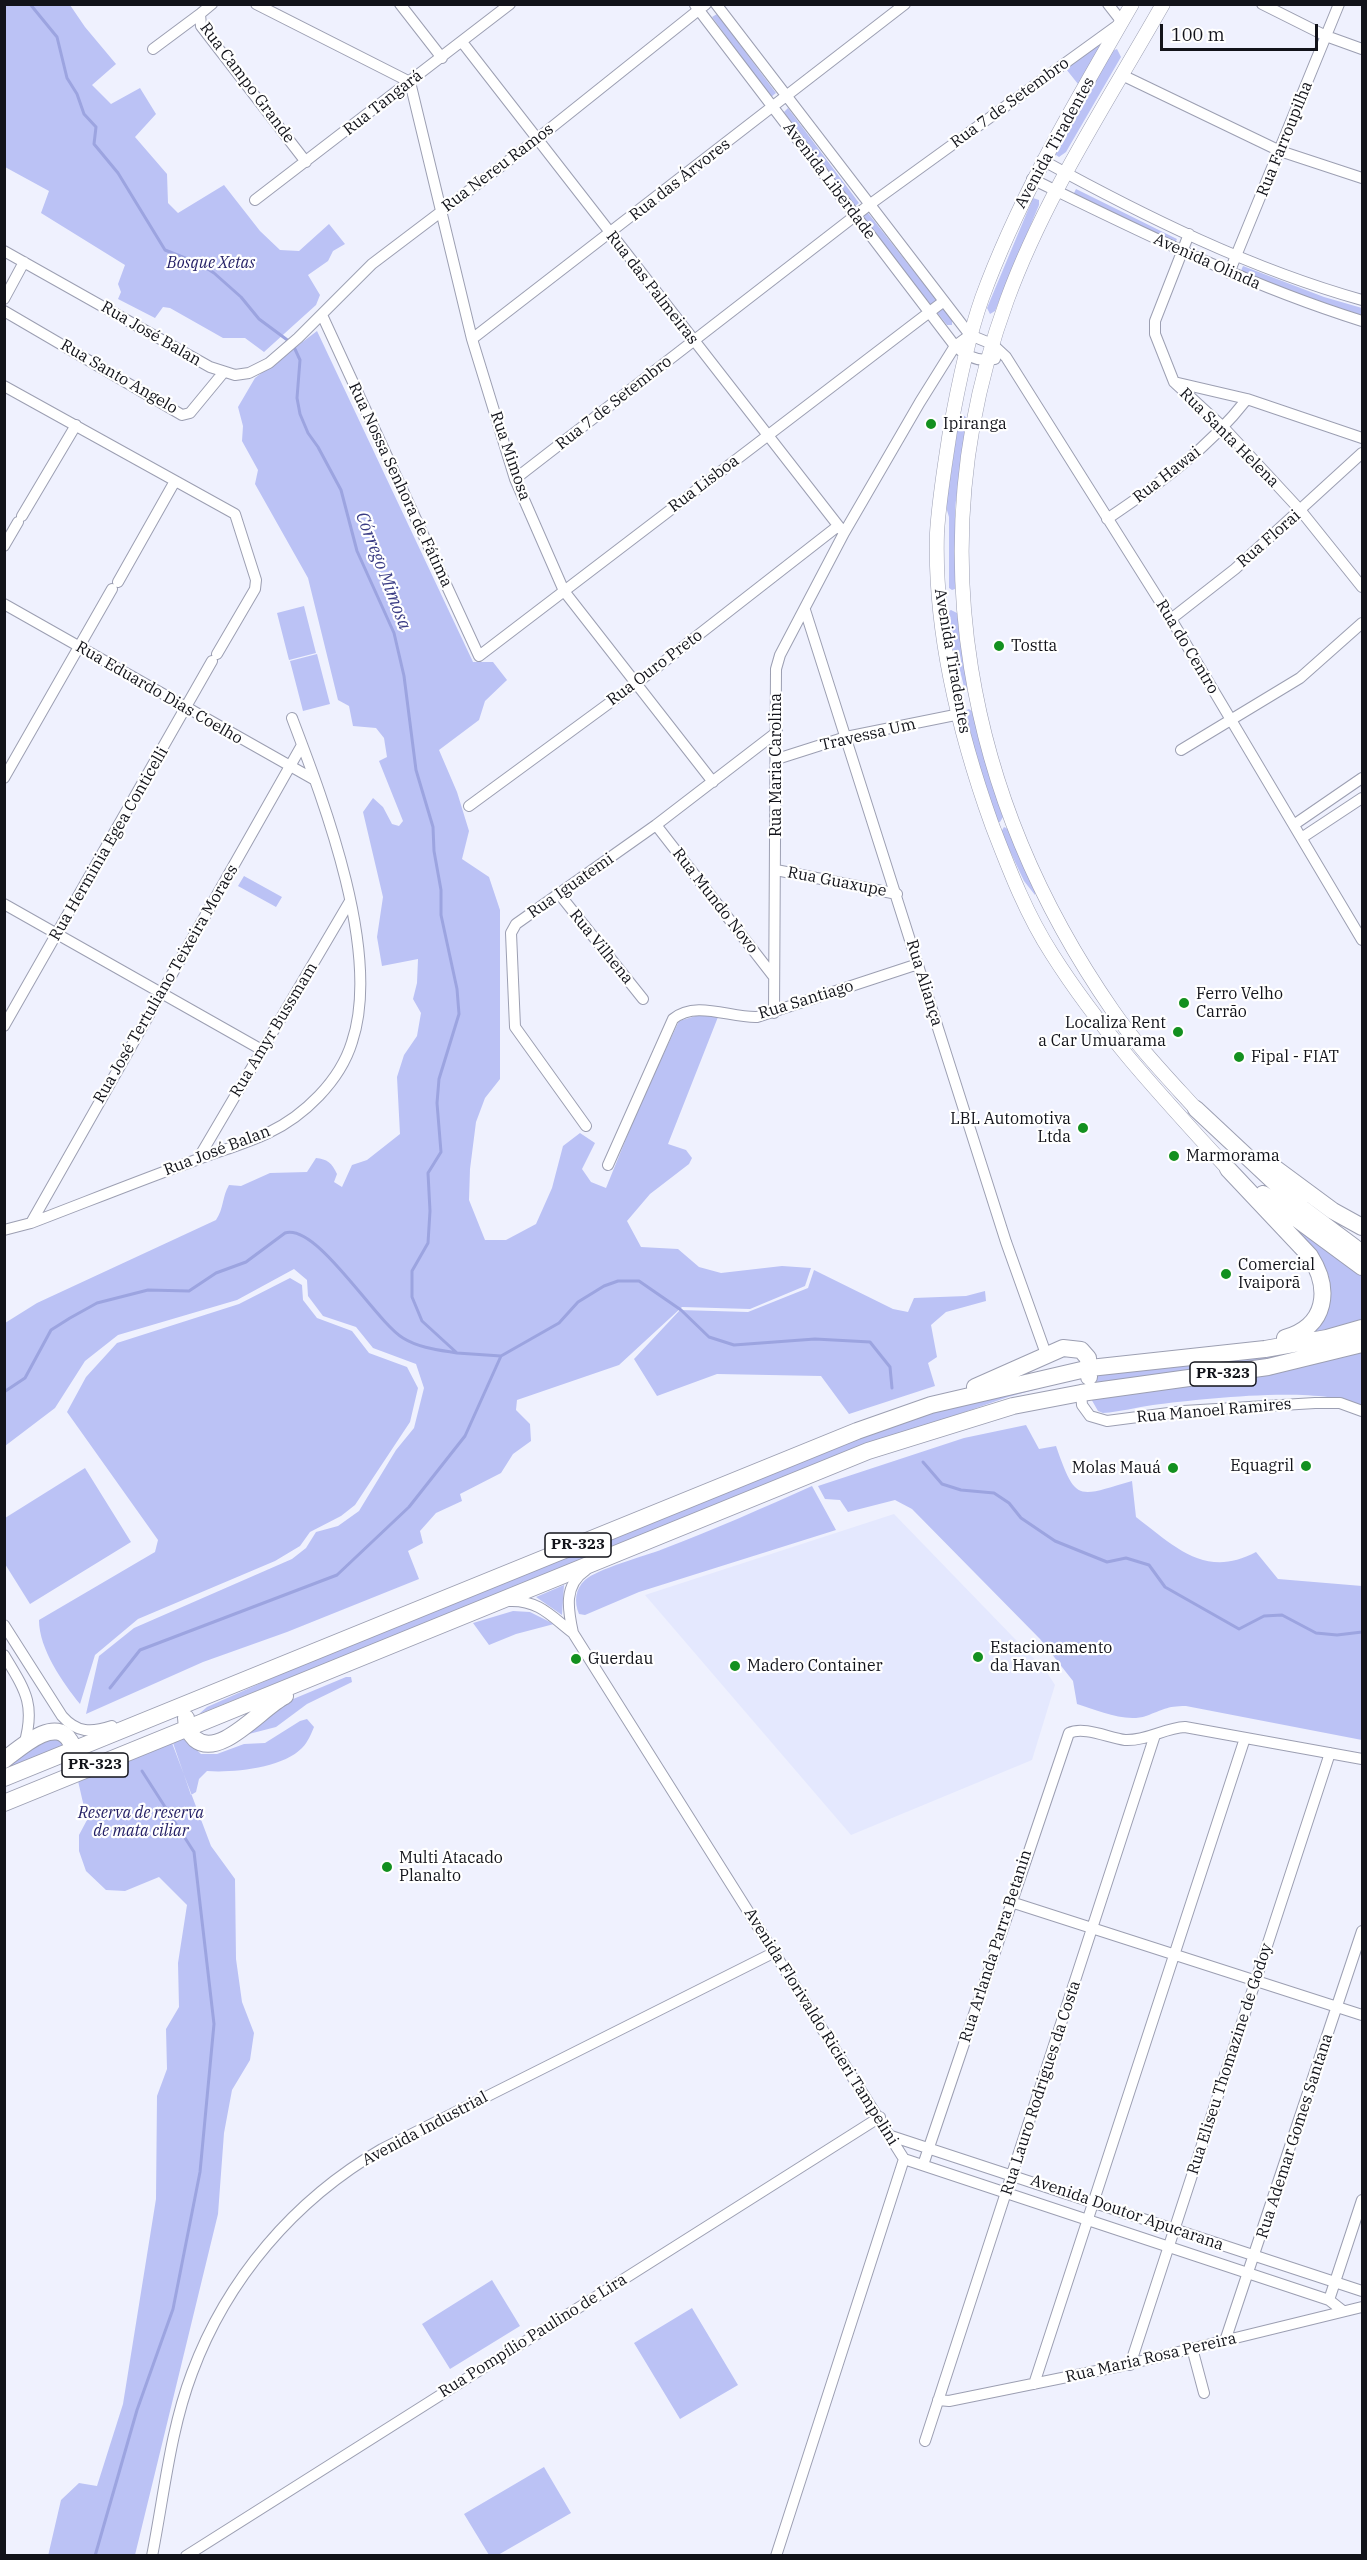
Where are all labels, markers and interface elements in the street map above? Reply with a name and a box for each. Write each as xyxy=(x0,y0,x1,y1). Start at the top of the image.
scale bar xyxy=(1163,12,1320,50)
street label: Rua Campo Grande xyxy=(195,19,299,147)
text: 100 m xyxy=(1171,23,1225,46)
street label: Rua 7 de Setembro xyxy=(947,54,1073,152)
street label: Rua Tangará xyxy=(340,66,426,140)
street label: Avenida Tiradentes xyxy=(1011,74,1099,212)
street label: Rua Farroupilha xyxy=(1253,79,1317,199)
street label: Avenida Liberdade xyxy=(779,119,879,243)
street label: Rua Nereu Ramos xyxy=(438,120,558,216)
street label: Rua das Árvores xyxy=(626,135,734,225)
street label: Rua das Palmeiras xyxy=(602,227,702,349)
street label: Avenida Olinda xyxy=(1151,230,1263,294)
park label: Bosque Xetas xyxy=(167,253,255,273)
street label: Rua José Balan xyxy=(97,298,205,370)
street label: Rua Santo Angelo xyxy=(57,336,181,418)
street label: Rua 7 de Setembro xyxy=(552,352,676,454)
street label: Rua Nossa Senhora de Fátima xyxy=(344,380,456,590)
street label: Rua Santa Helena xyxy=(1175,384,1283,492)
street label: Rua Mimosa xyxy=(486,409,534,503)
place label: Ipiranga xyxy=(943,414,1007,434)
marker: Ipiranga xyxy=(924,417,938,431)
street label: Rua Hawai xyxy=(1129,443,1205,507)
street label: Rua Lisboa xyxy=(665,451,743,517)
street label: Rua Florai xyxy=(1233,506,1305,572)
water label: Córrego Mimosa xyxy=(351,509,415,633)
street label: Avenida Tiradentes xyxy=(930,587,974,735)
street label: Rua do Centro xyxy=(1151,597,1223,697)
street label: Rua Ouro Preto xyxy=(604,626,706,710)
place label: Tostta xyxy=(1011,636,1057,656)
street label: Rua Eduardo Dias Coelho xyxy=(72,637,246,749)
marker: Tostta xyxy=(992,639,1006,653)
street label: Rua Maria Carolina xyxy=(766,693,786,837)
street label: Travessa Um xyxy=(818,715,918,755)
street label: Rua Herminia Egea Conticelli xyxy=(46,744,172,944)
street label: Rua Mundo Novo xyxy=(668,845,762,957)
street label: Rua Iguatemi xyxy=(524,849,618,923)
street label: Rua José Tertuliano Teixeira Moraes xyxy=(90,861,242,1107)
street label: Rua Guaxupe xyxy=(786,863,888,901)
street label: Rua Vilhena xyxy=(565,906,637,988)
street label: Rua Aliança xyxy=(902,937,946,1029)
street label: Rua Amyr Bussmam xyxy=(226,959,322,1101)
street label: Rua Santiago xyxy=(756,976,856,1024)
place label: Ferro Velho Carrão xyxy=(1196,984,1283,1022)
marker: Ferro Velho Carrão xyxy=(1177,996,1191,1010)
place label: Localiza Rent a Car Umuarama xyxy=(1038,1013,1166,1051)
marker: Localiza Rent a Car Umuarama xyxy=(1171,1025,1185,1039)
place label: Fipal - FIAT xyxy=(1251,1047,1339,1067)
marker: Fipal - FIAT xyxy=(1232,1050,1246,1064)
place label: LBL Automotiva Ltda xyxy=(950,1109,1071,1147)
marker: LBL Automotiva Ltda xyxy=(1076,1121,1090,1135)
street label: Rua José Balan xyxy=(161,1122,273,1180)
place label: Marmorama xyxy=(1186,1146,1280,1166)
marker: Marmorama xyxy=(1167,1149,1181,1163)
place label: Comercial Ivaiporã xyxy=(1238,1255,1315,1293)
marker: Comercial Ivaiporã xyxy=(1219,1267,1233,1281)
road number: PR-323 xyxy=(1190,1362,1256,1386)
street label: Rua Manoel Ramires xyxy=(1136,1395,1292,1427)
place label: Equagril xyxy=(1230,1456,1294,1476)
place label: Molas Mauá xyxy=(1072,1458,1161,1478)
marker: Equagril xyxy=(1299,1459,1313,1473)
marker: Molas Mauá xyxy=(1166,1461,1180,1475)
road number: PR-323 xyxy=(545,1533,611,1557)
place label: Estacionamento da Havan xyxy=(990,1638,1112,1676)
place label: Guerdau xyxy=(588,1649,653,1669)
marker: Estacionamento da Havan xyxy=(971,1650,985,1664)
marker: Guerdau xyxy=(569,1652,583,1666)
place label: Madero Container xyxy=(747,1656,883,1676)
marker: Madero Container xyxy=(728,1659,742,1673)
road number: PR-323 xyxy=(62,1753,128,1777)
park label: Reserva de reserva de mata ciliar xyxy=(78,1803,204,1841)
street label: Rua Arlanda Parra Betanin xyxy=(956,1847,1036,2045)
place label: Multi Atacado Planalto xyxy=(399,1848,503,1886)
marker: Multi Atacado Planalto xyxy=(380,1860,394,1874)
street label: Avenida Florivaldo Ricieri Tampelini xyxy=(740,1905,902,2149)
street label: Rua Eliseu Thomazine de Godoy xyxy=(1183,1941,1277,2177)
street label: Rua Lauro Rodrigues da Costa xyxy=(997,1978,1085,2198)
street label: Rua Ademar Gomes Santana xyxy=(1253,2031,1337,2241)
street label: Avenida Industrial xyxy=(359,2088,491,2170)
street label: Avenida Doutor Apucarana xyxy=(1028,2171,1226,2255)
street label: Rua Pompílio Paulino de Lira xyxy=(436,2270,630,2402)
street label: Rua Maria Rosa Pereira xyxy=(1064,2329,1238,2387)

